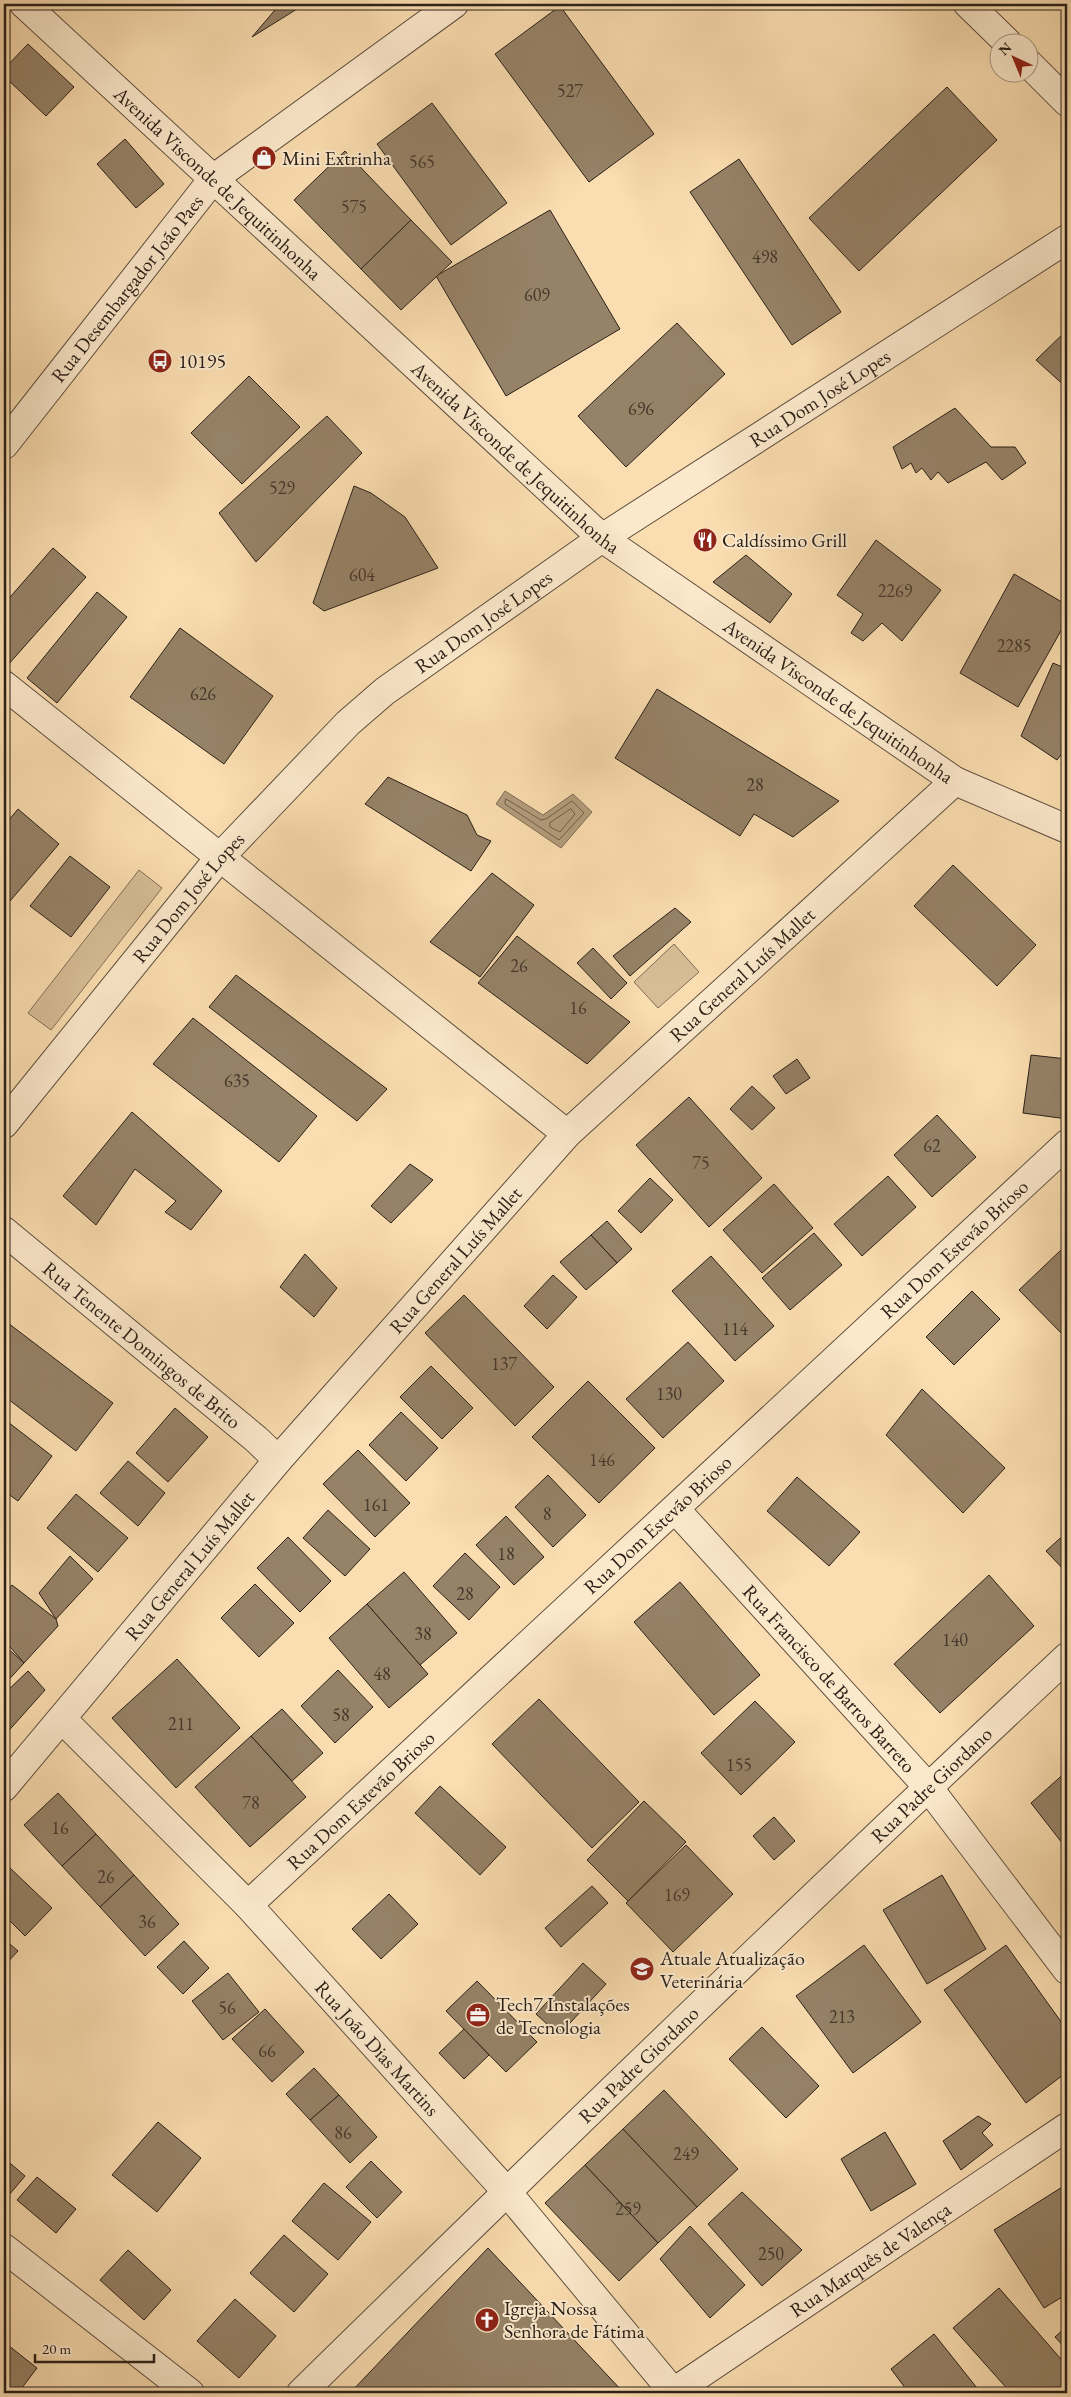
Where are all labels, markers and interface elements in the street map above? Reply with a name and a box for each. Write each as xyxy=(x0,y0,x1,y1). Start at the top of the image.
north arrow xyxy=(988,32,1038,82)
text: N xyxy=(995,38,1016,59)
house number: 527 xyxy=(557,79,583,102)
street label: Avenida Visconde de Jequitinhonha xyxy=(108,80,327,286)
shop icon: Mini Extrinha xyxy=(251,145,277,171)
place label: Mini Extrinha xyxy=(282,145,391,171)
house number: 565 xyxy=(409,150,435,173)
street label: Rua Desembargador João Paes xyxy=(45,189,209,388)
house number: 575 xyxy=(341,195,367,218)
house number: 498 xyxy=(752,245,778,268)
house number: 609 xyxy=(524,283,550,306)
street label: Rua Dom José Lopes xyxy=(744,343,895,453)
bus stop icon: 10195 xyxy=(147,348,173,374)
place label: 10195 xyxy=(178,348,226,374)
street label: Avenida Visconde de Jequitinhonha xyxy=(405,355,625,559)
house number: 696 xyxy=(628,397,654,420)
house number: 529 xyxy=(269,476,295,499)
restaurant icon: Caldíssimo Grill xyxy=(692,527,718,553)
place label: Caldíssimo Grill xyxy=(722,527,847,553)
house number: 604 xyxy=(349,563,375,586)
street label: Rua Dom José Lopes xyxy=(409,564,557,679)
house number: 2269 xyxy=(878,579,913,602)
street label: Avenida Visconde de Jequitinhonha xyxy=(718,612,959,789)
house number: 2285 xyxy=(997,634,1031,657)
house number: 626 xyxy=(190,682,216,705)
house number: 28 xyxy=(746,773,764,796)
street label: Rua Dom José Lopes xyxy=(126,826,250,968)
street label: Rua General Luís Mallet xyxy=(664,901,821,1048)
house number: 26 xyxy=(510,954,528,977)
house number: 16 xyxy=(569,996,587,1019)
house number: 635 xyxy=(224,1069,250,1092)
house number: 62 xyxy=(923,1134,941,1157)
house number: 75 xyxy=(692,1151,710,1174)
street label: Rua Dom Estevão Brioso xyxy=(875,1173,1034,1324)
street label: Rua General Luís Mallet xyxy=(383,1180,528,1339)
street label: Rua Tenente Domingos de Brito xyxy=(38,1255,247,1434)
house number: 114 xyxy=(722,1317,748,1340)
house number: 137 xyxy=(491,1352,517,1375)
house number: 130 xyxy=(656,1382,682,1405)
house number: 146 xyxy=(589,1448,615,1471)
street label: Rua Dom Estevão Brioso xyxy=(578,1449,737,1600)
street label: Rua General Luís Mallet xyxy=(119,1485,260,1646)
house number: 161 xyxy=(363,1493,389,1516)
house number: 8 xyxy=(543,1502,551,1525)
house number: 18 xyxy=(497,1542,515,1565)
street label: Rua Francisco de Barros Barreto xyxy=(737,1579,922,1778)
house number: 28 xyxy=(456,1582,474,1605)
house number: 38 xyxy=(414,1622,432,1645)
house number: 140 xyxy=(942,1628,968,1651)
house number: 48 xyxy=(373,1662,391,1685)
house number: 58 xyxy=(332,1703,350,1726)
house number: 211 xyxy=(168,1712,194,1735)
street label: Rua Padre Giordano xyxy=(865,1721,998,1848)
street label: Rua Dom Estevão Brioso xyxy=(281,1725,440,1875)
house number: 155 xyxy=(726,1753,752,1776)
house number: 78 xyxy=(242,1791,260,1814)
house number: 16 xyxy=(51,1816,69,1839)
house number: 26 xyxy=(97,1865,115,1888)
house number: 169 xyxy=(664,1883,690,1906)
house number: 36 xyxy=(138,1910,156,1933)
place label: Atuale Atualização Veterinária xyxy=(659,1945,805,1994)
school or university icon: Atuale Atualização Veterinária xyxy=(629,1956,655,1982)
street label: Rua João Dias Martins xyxy=(309,1975,445,2122)
place label: Tech7 Instalações de Tecnologia xyxy=(496,1991,630,2040)
house number: 56 xyxy=(218,1996,236,2019)
street label: Rua Padre Giordano xyxy=(573,2000,704,2129)
office icon: Tech7 Instalações de Tecnologia xyxy=(465,2002,491,2028)
house number: 213 xyxy=(829,2005,855,2028)
house number: 66 xyxy=(258,2039,276,2062)
house number: 86 xyxy=(334,2121,352,2144)
house number: 249 xyxy=(673,2142,699,2165)
street label: Rua Marquês de Valença xyxy=(785,2196,956,2323)
house number: 259 xyxy=(615,2197,641,2220)
house number: 250 xyxy=(758,2242,784,2265)
place label: Igreja Nossa Senhora de Fátima xyxy=(504,2295,645,2344)
church icon: Igreja Nossa Senhora de Fátima xyxy=(474,2307,500,2333)
scale bar xyxy=(35,2332,154,2364)
text: 20 m xyxy=(42,2339,71,2358)

